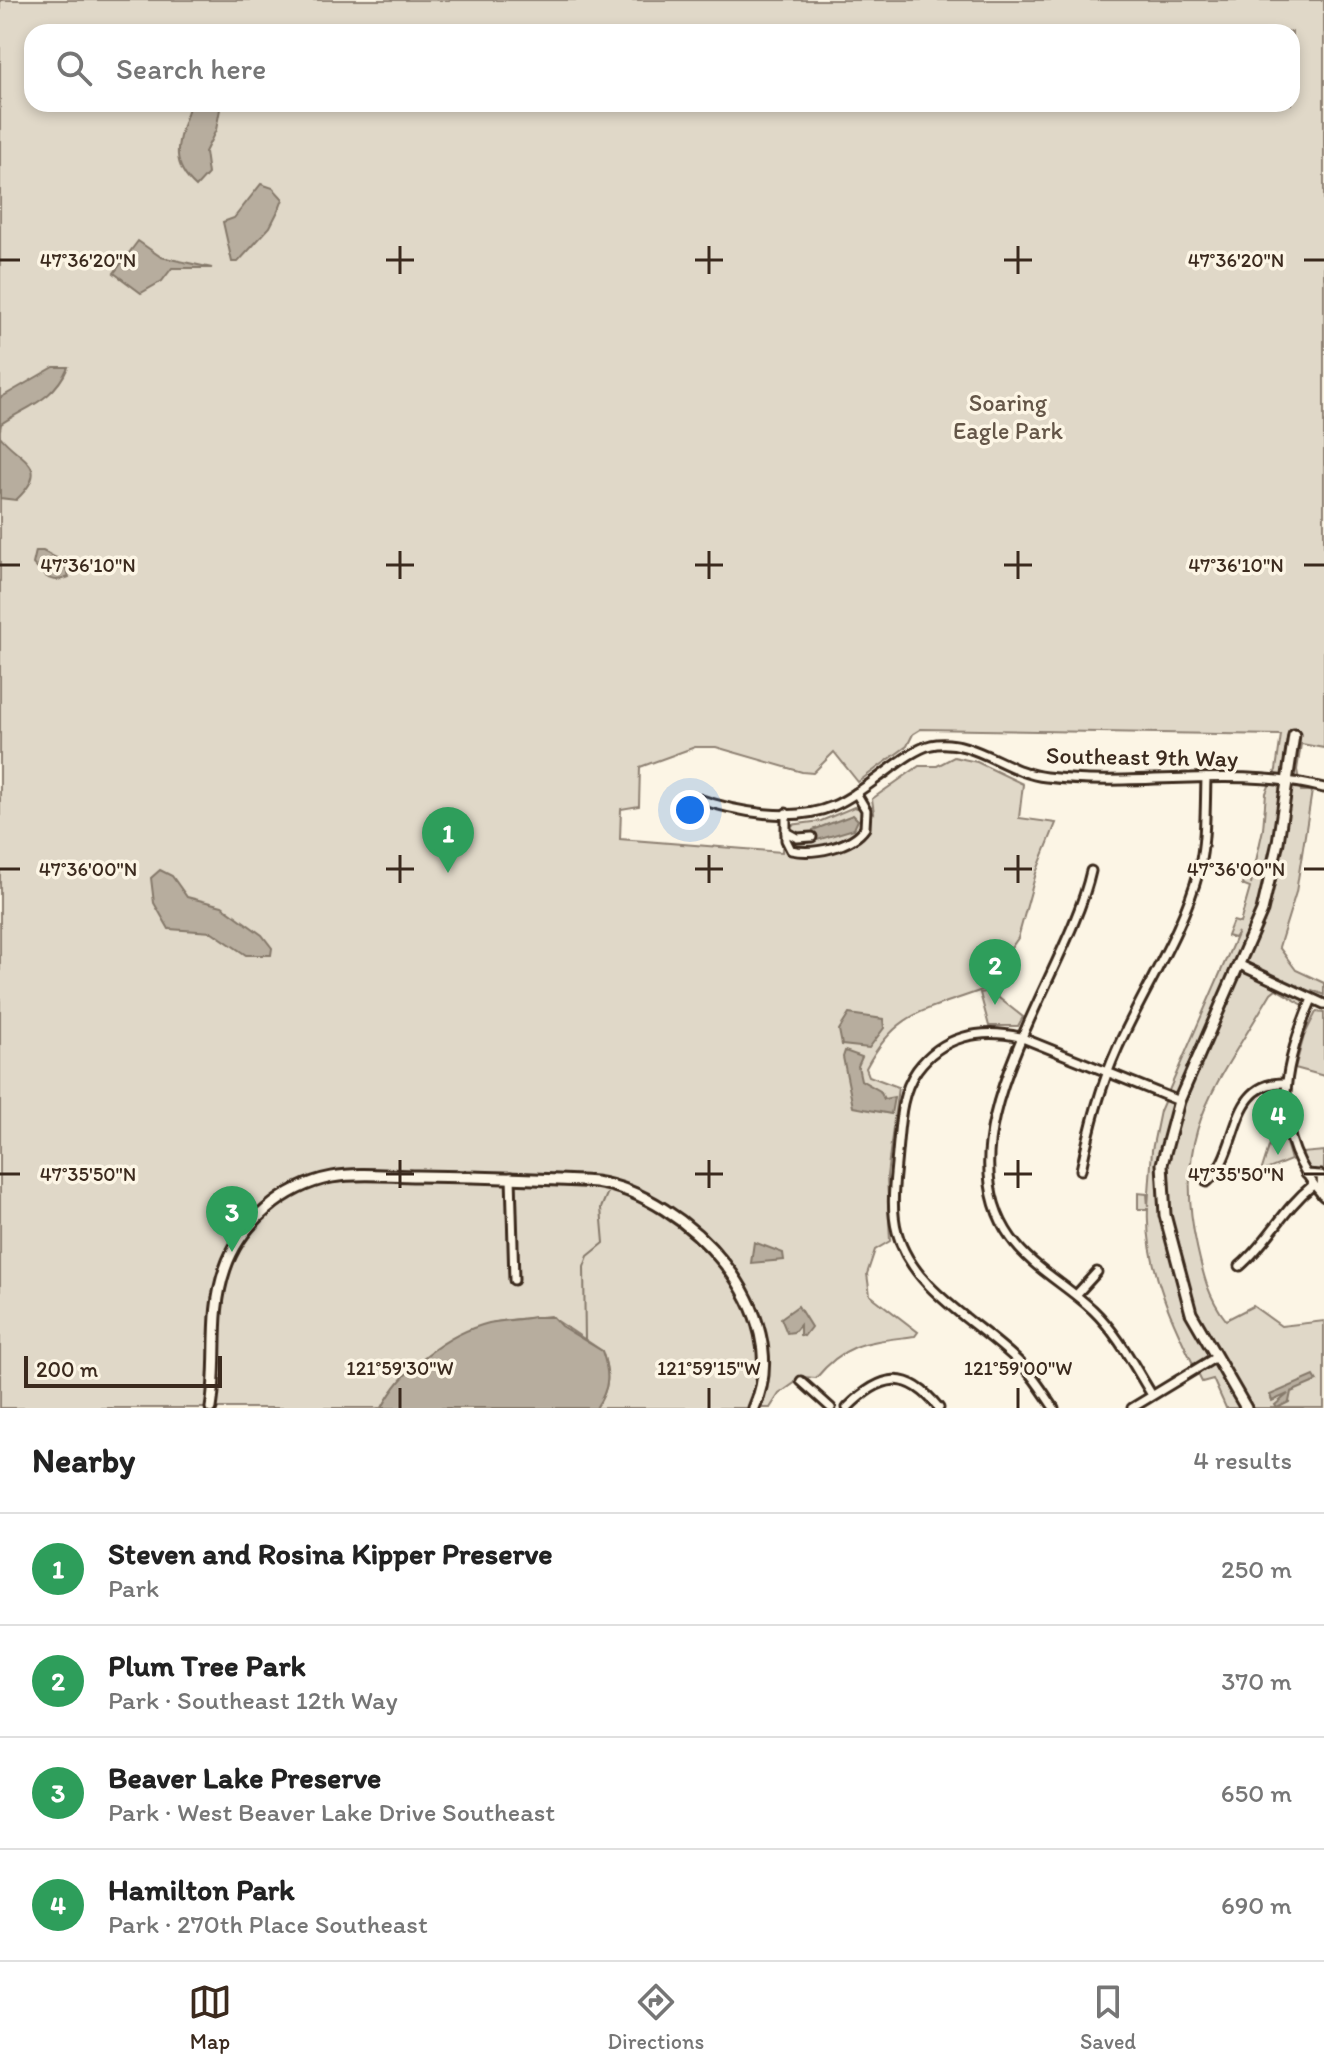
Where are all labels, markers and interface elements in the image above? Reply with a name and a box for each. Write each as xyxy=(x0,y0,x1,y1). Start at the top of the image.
search box xyxy=(24,24,1300,112)
icon: search xyxy=(52,46,96,90)
text: Search here xyxy=(116,50,266,87)
text: 47°36'20"N xyxy=(40,248,136,272)
text: 47°36'20"N xyxy=(1188,248,1284,272)
park label: Soaring Eagle Park xyxy=(953,388,1063,445)
text: 47°36'10"N xyxy=(40,553,136,577)
text: 47°36'10"N xyxy=(1188,553,1284,577)
street label: Southeast 9th Way xyxy=(1046,740,1238,773)
your location xyxy=(670,790,710,830)
pin: 1 xyxy=(422,807,474,873)
text: 47°36'00"N xyxy=(39,857,137,881)
text: 47°36'00"N xyxy=(1187,857,1285,881)
pin: 2 xyxy=(969,939,1021,1005)
pin: 4 xyxy=(1252,1089,1304,1155)
text: 47°35'50"N xyxy=(40,1162,136,1186)
text: 47°35'50"N xyxy=(1188,1162,1284,1186)
pin: 3 xyxy=(206,1186,258,1252)
scale bar xyxy=(24,1352,222,1388)
text: 200 m xyxy=(36,1356,98,1383)
text: 121°59'30"W xyxy=(346,1356,454,1380)
text: 121°59'15"W xyxy=(657,1356,761,1380)
text: 121°59'00"W xyxy=(964,1356,1072,1380)
text: Nearby xyxy=(32,1440,135,1481)
text: 4 results xyxy=(1193,1444,1292,1476)
text: Steven and Rosina Kipper Preserve xyxy=(108,1535,553,1572)
text: 1 xyxy=(52,1553,64,1585)
text: 250 m xyxy=(1221,1553,1292,1585)
text: Park xyxy=(108,1572,159,1604)
text: Plum Tree Park xyxy=(108,1647,306,1684)
text: 2 xyxy=(51,1665,65,1697)
text: 370 m xyxy=(1221,1665,1292,1697)
text: Park · Southeast 12th Way xyxy=(108,1684,398,1716)
text: Beaver Lake Preserve xyxy=(108,1759,381,1796)
text: 3 xyxy=(51,1777,65,1809)
text: 650 m xyxy=(1221,1777,1292,1809)
text: Park · West Beaver Lake Drive Southeast xyxy=(108,1796,555,1828)
text: Hamilton Park xyxy=(108,1871,295,1908)
text: 4 xyxy=(50,1889,66,1921)
text: 690 m xyxy=(1221,1889,1292,1921)
text: Park · 270th Place Southeast xyxy=(108,1908,428,1940)
tab: Map xyxy=(188,1980,232,2055)
tab: Directions xyxy=(608,1980,704,2055)
tab: Saved xyxy=(1080,1980,1136,2055)

